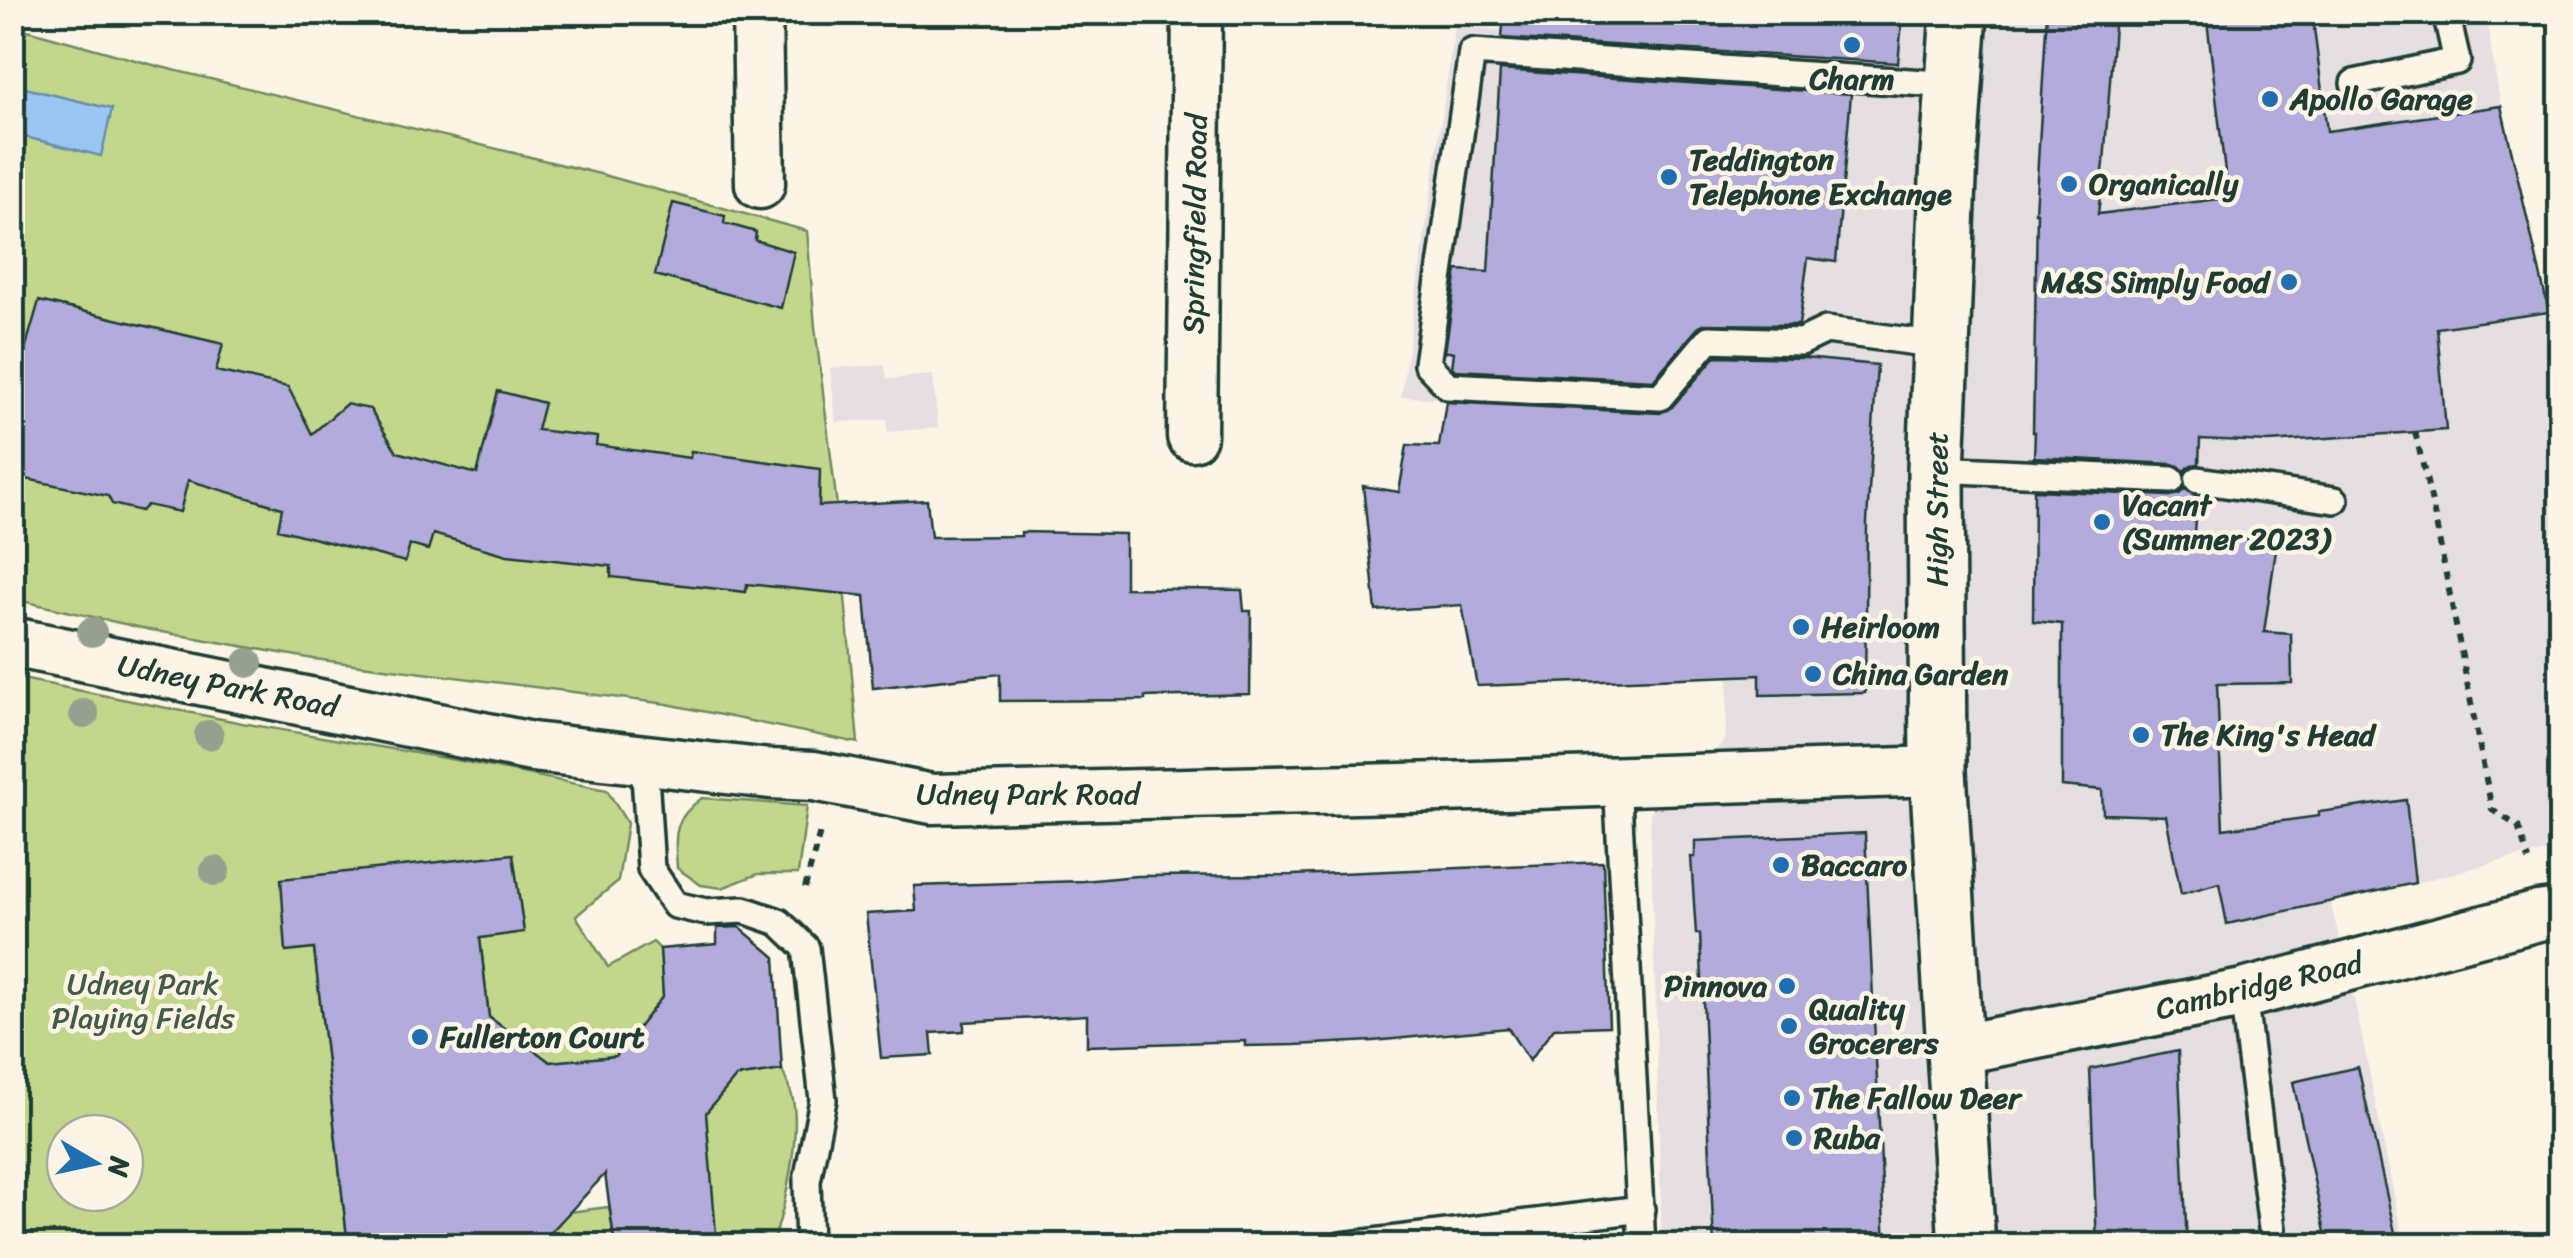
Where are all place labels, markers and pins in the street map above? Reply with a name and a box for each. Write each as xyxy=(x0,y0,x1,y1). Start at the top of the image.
marker: Charm xyxy=(1841,34,1863,56)
place label: Charm xyxy=(1809,52,1894,106)
place label: Apollo Garage xyxy=(2288,72,2473,126)
marker: Apollo Garage xyxy=(2259,88,2281,110)
place label: Teddington Telephone Exchange xyxy=(1689,133,1952,221)
place label: Organically xyxy=(2089,157,2240,211)
marker: Teddington Telephone Exchange xyxy=(1658,166,1680,188)
marker: Organically xyxy=(2058,173,2080,195)
place label: M&S Simply Food xyxy=(2040,255,2271,309)
marker: M&S Simply Food xyxy=(2278,271,2300,293)
place label: Vacant (Summer 2023) xyxy=(2122,478,2332,566)
marker: Vacant (Summer 2023) xyxy=(2091,511,2113,533)
place label: Heirloom xyxy=(1821,600,1940,654)
marker: Heirloom xyxy=(1790,616,1812,638)
place label: China Garden xyxy=(1832,647,2009,701)
marker: China Garden xyxy=(1802,663,1824,685)
place label: The King's Head xyxy=(2161,708,2377,762)
marker: The King's Head xyxy=(2130,724,2152,746)
place label: Baccaro xyxy=(1801,838,1907,892)
marker: Baccaro xyxy=(1770,854,1792,876)
place label: Pinnova xyxy=(1664,959,1768,1013)
marker: Pinnova xyxy=(1776,975,1798,997)
place label: Quality Grocerers xyxy=(1809,982,1940,1070)
place label: Fullerton Court xyxy=(439,1010,645,1064)
marker: Quality Grocerers xyxy=(1778,1015,1800,1037)
marker: Fullerton Court xyxy=(409,1026,431,1048)
place label: The Fallow Deer xyxy=(1812,1071,2023,1125)
marker: The Fallow Deer xyxy=(1781,1087,1803,1109)
place label: Ruba xyxy=(1813,1111,1881,1165)
marker: Ruba xyxy=(1783,1127,1805,1149)

